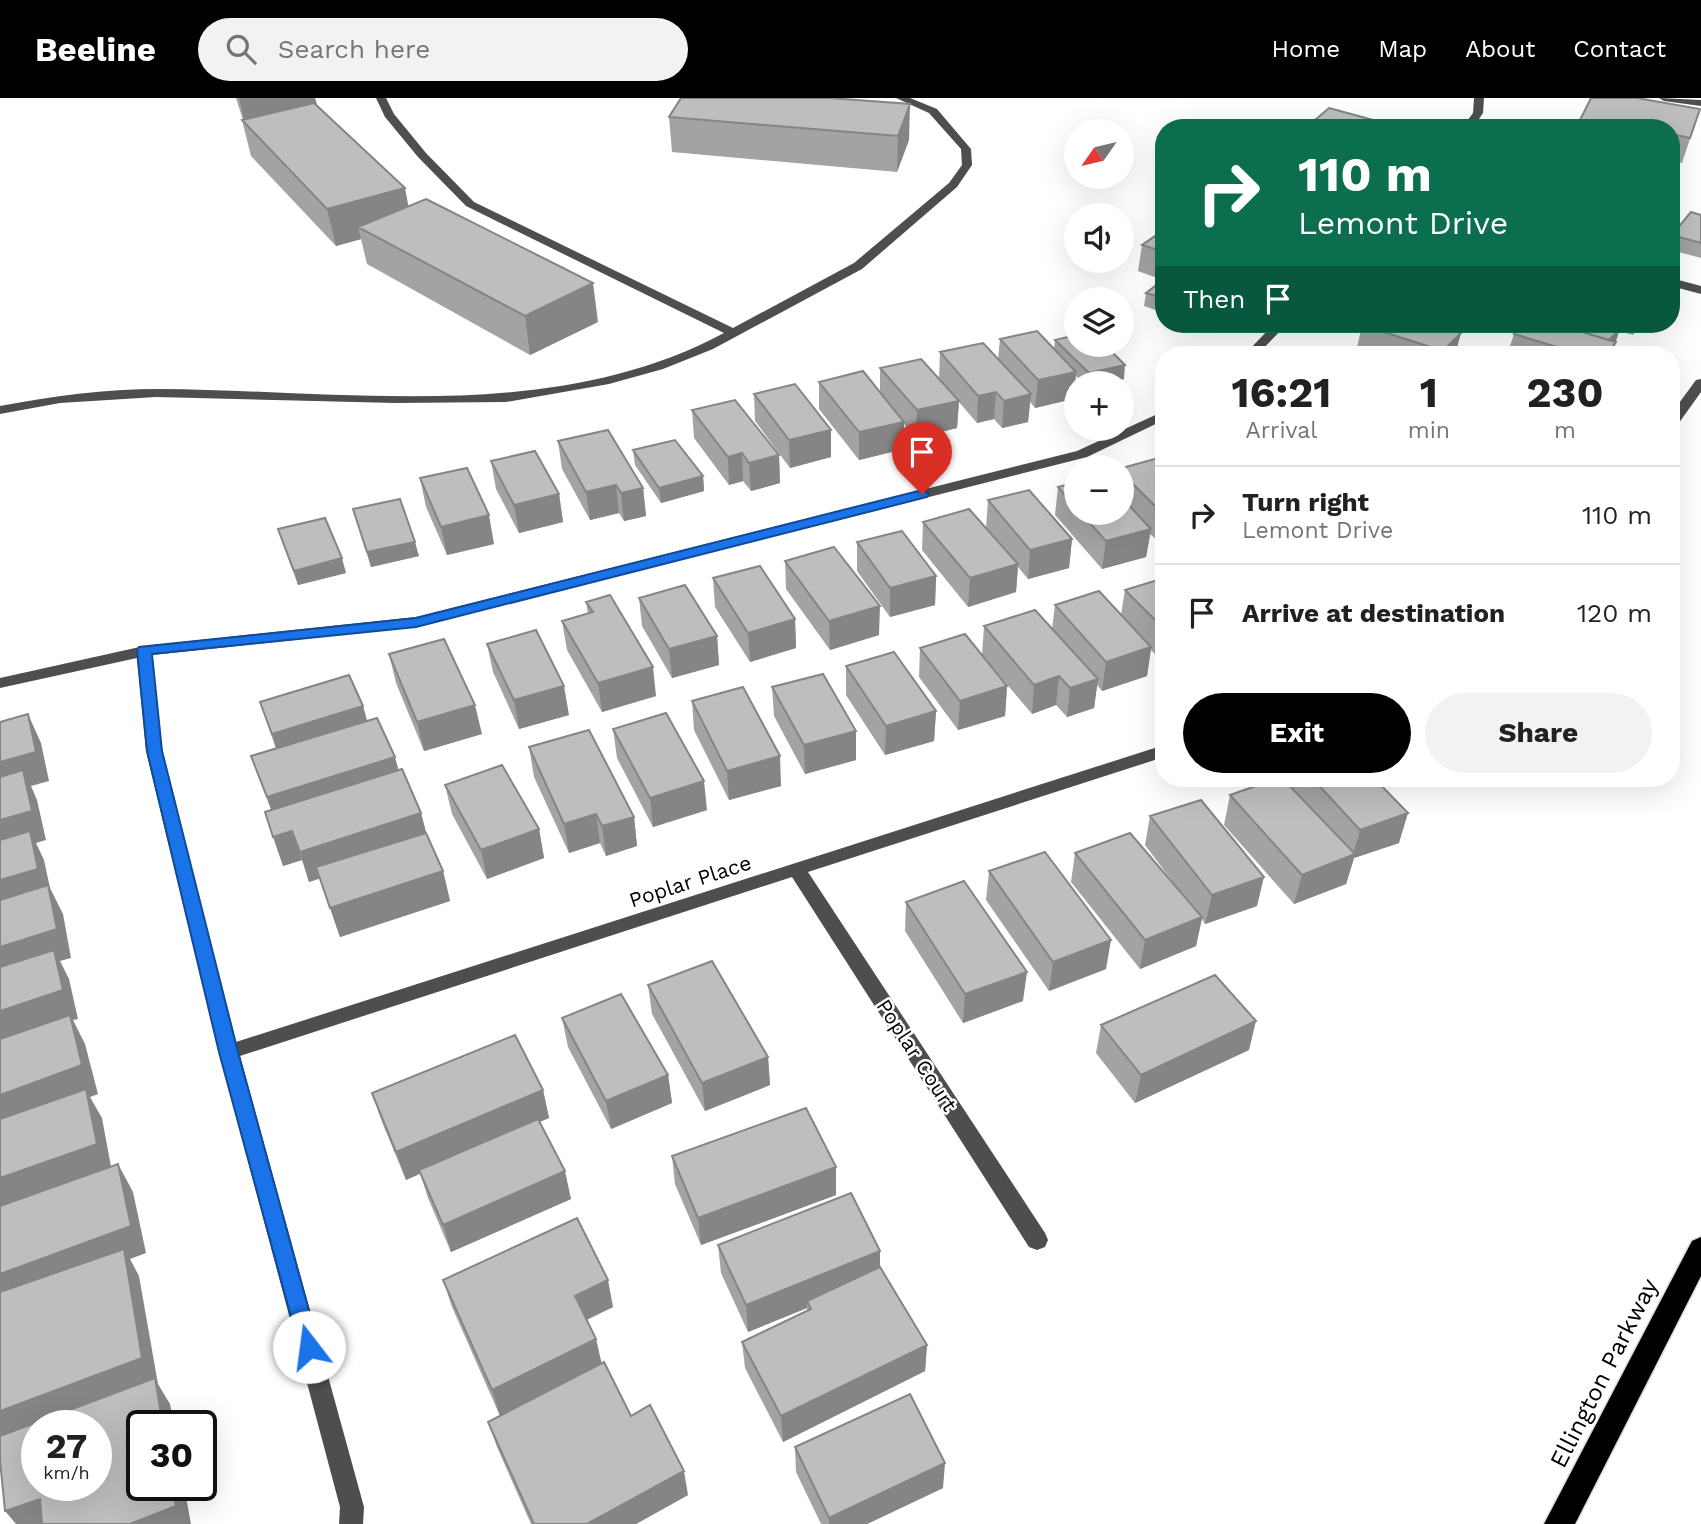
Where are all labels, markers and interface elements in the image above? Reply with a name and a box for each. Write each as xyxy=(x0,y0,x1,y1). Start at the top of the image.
search box xyxy=(198,18,688,81)
text: Beeline xyxy=(35,30,156,69)
icon: search xyxy=(222,30,260,68)
text: Search here xyxy=(278,34,430,64)
text: Home xyxy=(1272,35,1340,63)
text: Map xyxy=(1378,35,1427,63)
text: About xyxy=(1465,35,1535,63)
text: Contact xyxy=(1573,35,1666,63)
north arrow xyxy=(1064,119,1134,189)
map controls xyxy=(1064,119,1134,525)
text: 110 m xyxy=(1298,145,1432,203)
icon: right xyxy=(1183,147,1274,238)
button: sound xyxy=(1064,203,1134,273)
text: Lemont Drive xyxy=(1298,204,1508,242)
icon: arrive xyxy=(1259,280,1297,318)
text: Then xyxy=(1183,284,1245,314)
button: layers xyxy=(1064,287,1134,357)
text: 16:21 xyxy=(1231,368,1331,417)
text: 1 xyxy=(1420,368,1438,417)
text: 230 xyxy=(1526,368,1603,417)
button: + xyxy=(1064,371,1134,441)
text: Arrival xyxy=(1245,417,1317,444)
text: min xyxy=(1408,417,1450,444)
text: m xyxy=(1554,417,1576,444)
pin xyxy=(892,422,952,494)
icon: arrive xyxy=(903,433,941,471)
button: − xyxy=(1064,455,1134,525)
text: Turn right xyxy=(1242,487,1369,517)
icon: right xyxy=(1183,496,1221,534)
text: 110 m xyxy=(1582,500,1652,530)
text: Lemont Drive xyxy=(1242,517,1393,544)
icon: arrive xyxy=(1183,594,1221,632)
text: Arrive at destination xyxy=(1242,598,1505,628)
text: 120 m xyxy=(1577,598,1652,628)
button: Exit xyxy=(1183,693,1411,773)
button: Share xyxy=(1425,693,1652,773)
street label: Poplar Place xyxy=(626,849,754,913)
street label: Poplar Court xyxy=(871,994,963,1116)
street label: Ellington Parkway xyxy=(1544,1273,1664,1472)
position arrow xyxy=(272,1310,346,1384)
speed limit sign: 30 xyxy=(126,1410,217,1501)
text: 27 xyxy=(46,1425,87,1467)
text: km/h xyxy=(43,1462,90,1483)

